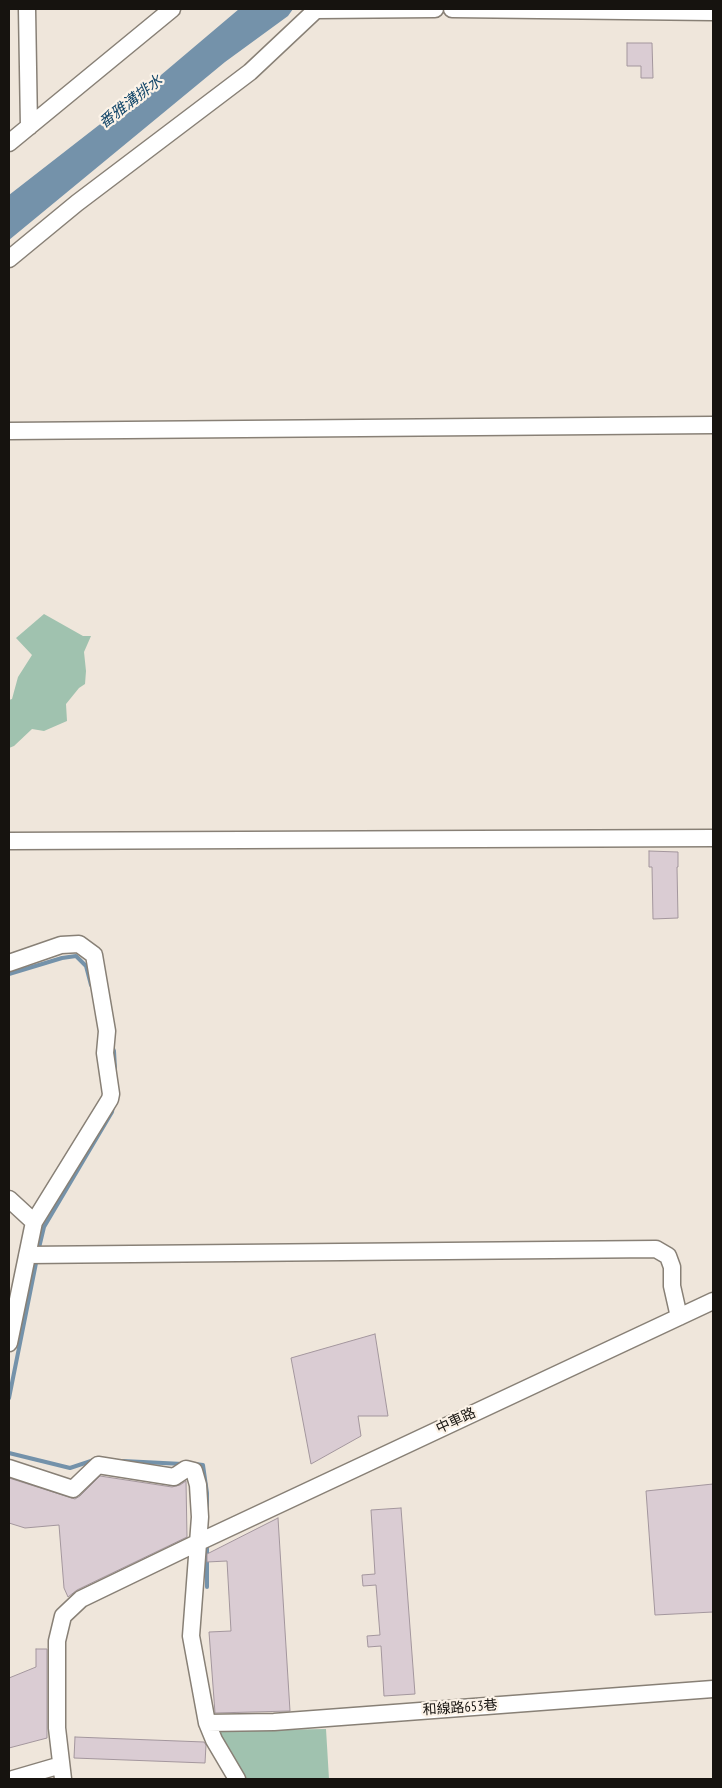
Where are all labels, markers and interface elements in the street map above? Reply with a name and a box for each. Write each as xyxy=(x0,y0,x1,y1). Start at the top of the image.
water label: 番雅溝排水 xyxy=(96,72,166,132)
street label: 中車路 xyxy=(433,1405,479,1437)
street label: 和線路653巷 xyxy=(422,1697,498,1719)

